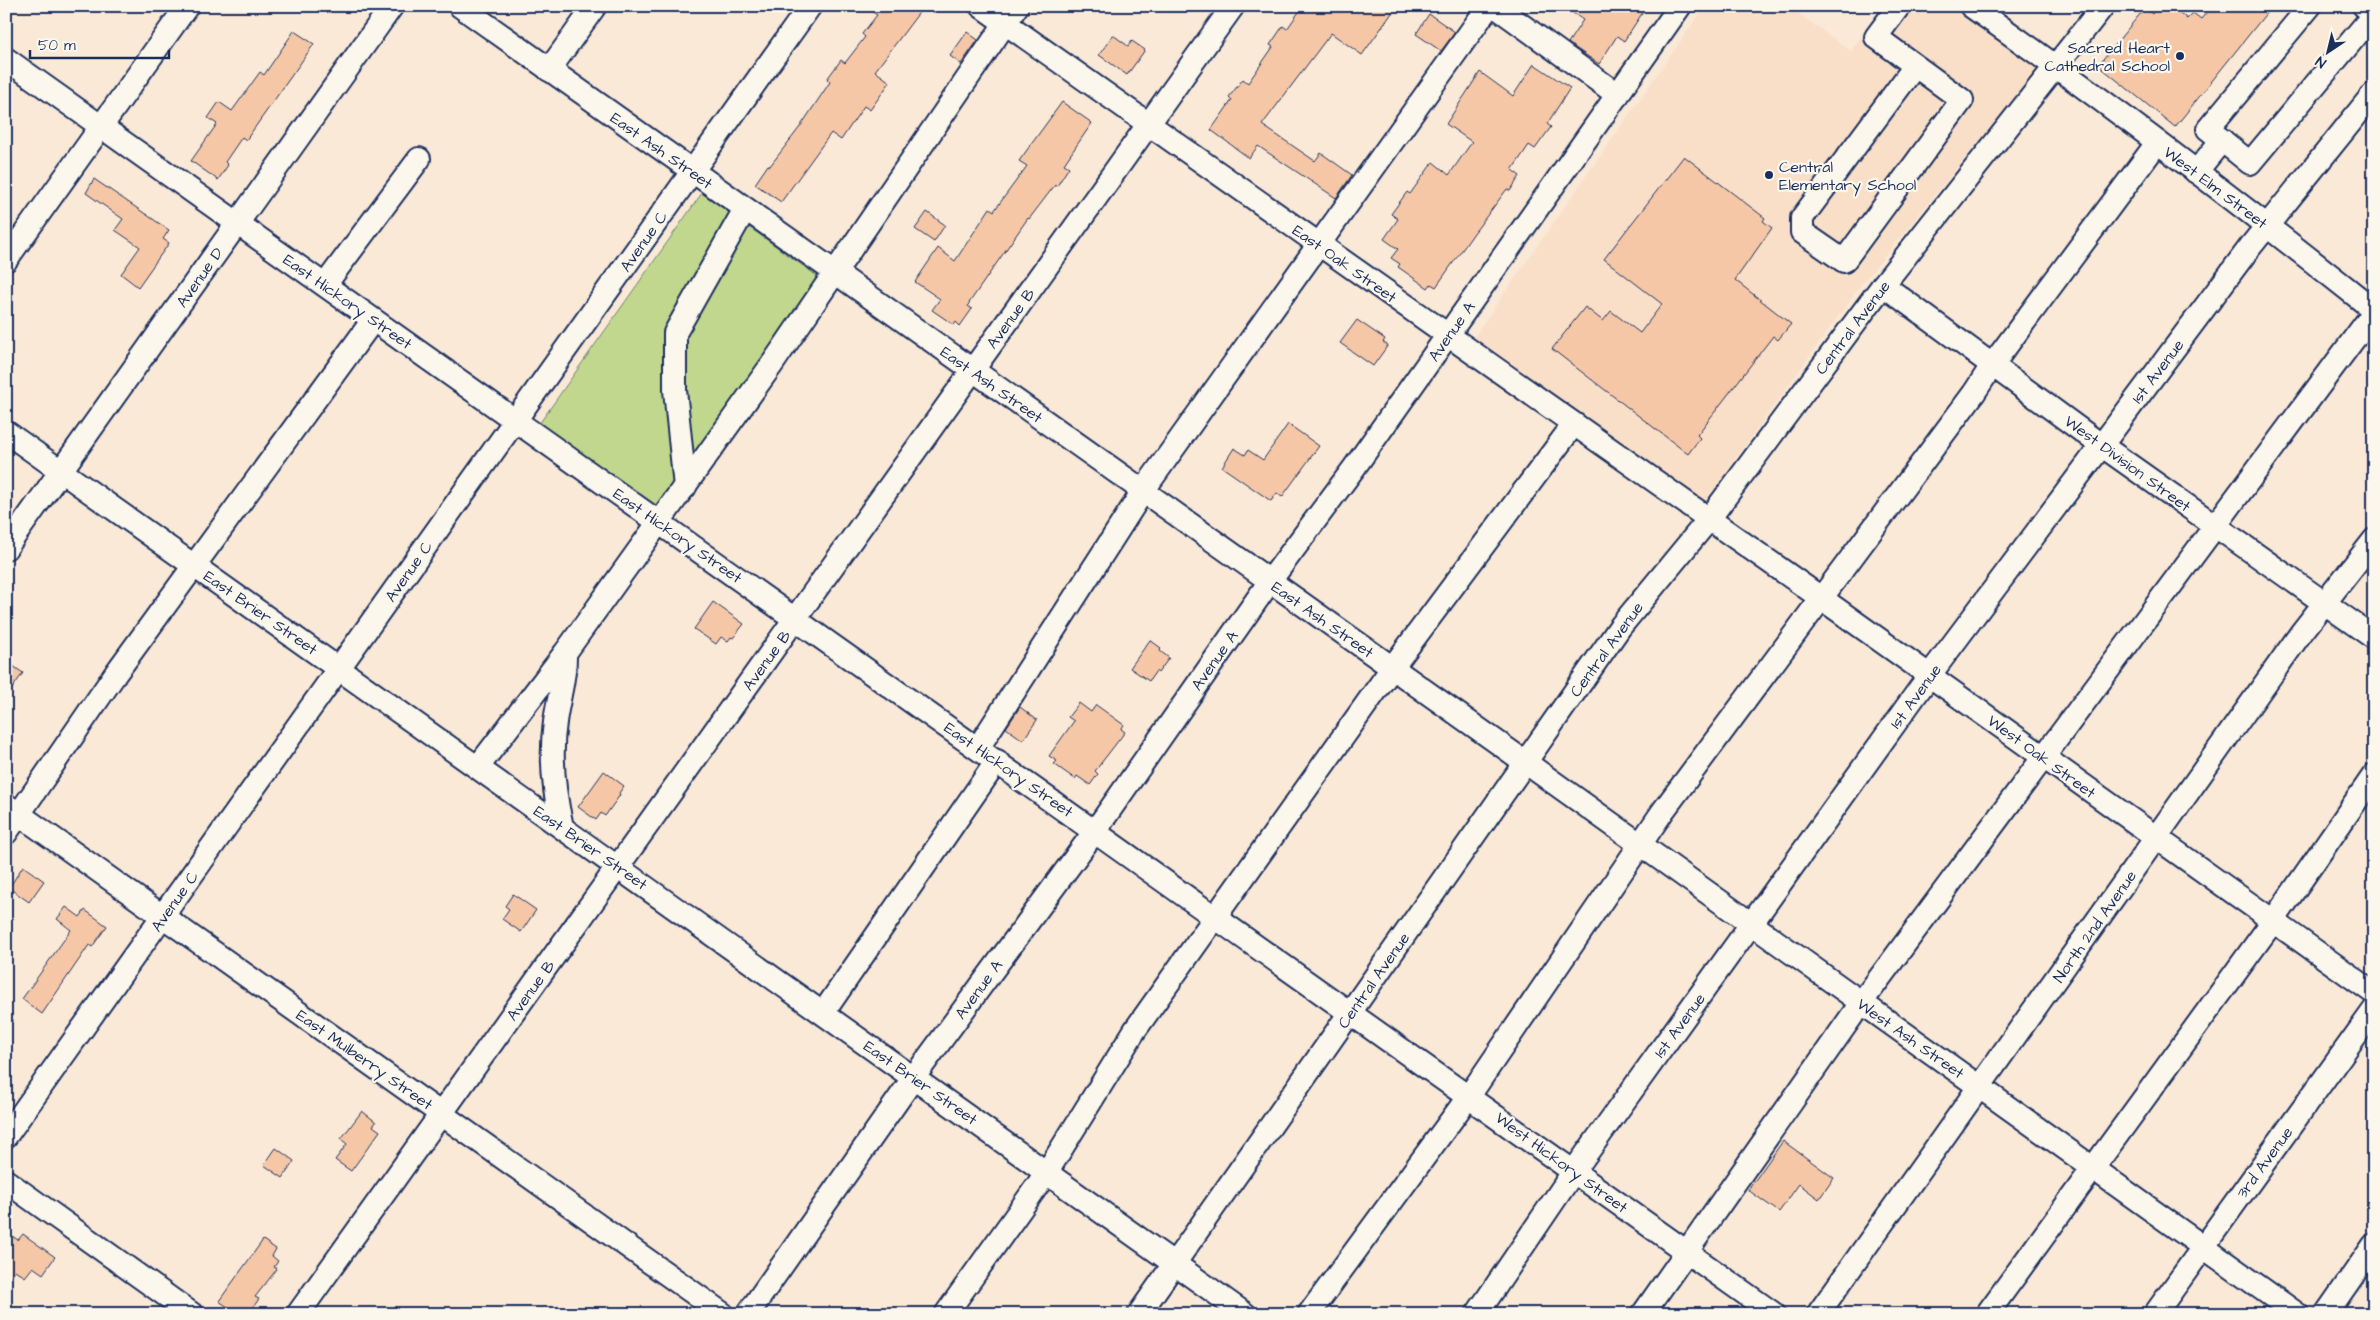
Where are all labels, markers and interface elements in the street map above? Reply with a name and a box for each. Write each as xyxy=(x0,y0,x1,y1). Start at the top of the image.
scale bar xyxy=(30,28,169,60)
north arrow xyxy=(2302,28,2352,78)
text: 50 m xyxy=(38,35,76,56)
place label: Sacred Heart Cathedral School xyxy=(2045,37,2171,77)
marker: Sacred Heart Cathedral School xyxy=(2174,50,2186,62)
text: N xyxy=(2312,51,2330,73)
street label: East Ash Street xyxy=(606,107,718,195)
street label: West Elm Street xyxy=(2159,141,2272,234)
place label: Central Elementary School xyxy=(1779,156,1916,197)
marker: Central Elementary School xyxy=(1763,169,1775,181)
street label: Avenue C xyxy=(615,207,673,276)
street label: East Oak Street xyxy=(1288,220,1402,308)
street label: Avenue D xyxy=(171,243,229,312)
street label: East Hickory Street xyxy=(278,249,417,356)
street label: Central Avenue xyxy=(1810,276,1896,379)
street label: Avenue B xyxy=(981,283,1041,353)
street label: Avenue A xyxy=(1423,297,1481,366)
street label: 1st Avenue xyxy=(2126,335,2189,408)
street label: East Ash Street xyxy=(936,341,1048,429)
street label: West Division Street xyxy=(2060,410,2196,517)
street label: East Hickory Street xyxy=(608,483,747,590)
street label: Avenue C xyxy=(380,537,438,606)
street label: East Brier Street xyxy=(199,565,322,661)
street label: East Ash Street xyxy=(1267,576,1379,664)
street label: Central Avenue xyxy=(1565,597,1649,701)
street label: Avenue B xyxy=(737,625,797,695)
street label: Avenue A xyxy=(1186,626,1244,695)
street label: 1st Avenue xyxy=(1885,660,1947,733)
street label: West Oak Street xyxy=(1983,710,2101,804)
street label: East Hickory Street xyxy=(939,717,1078,824)
street label: East Brier Street xyxy=(529,800,652,896)
street label: North 2nd Avenue xyxy=(2048,866,2142,987)
street label: Avenue C xyxy=(146,867,204,936)
street label: Central Avenue xyxy=(1333,928,1415,1033)
street label: Avenue B xyxy=(501,955,561,1025)
street label: Avenue A xyxy=(950,955,1008,1024)
street label: 1st Avenue xyxy=(1649,989,1711,1062)
street label: West Ash Street xyxy=(1852,994,1969,1084)
street label: East Mulberry Street xyxy=(291,1004,438,1116)
street label: East Brier Street xyxy=(859,1035,982,1131)
street label: West Hickory Street xyxy=(1490,1107,1633,1220)
street label: 3rd Avenue xyxy=(2231,1122,2298,1203)

